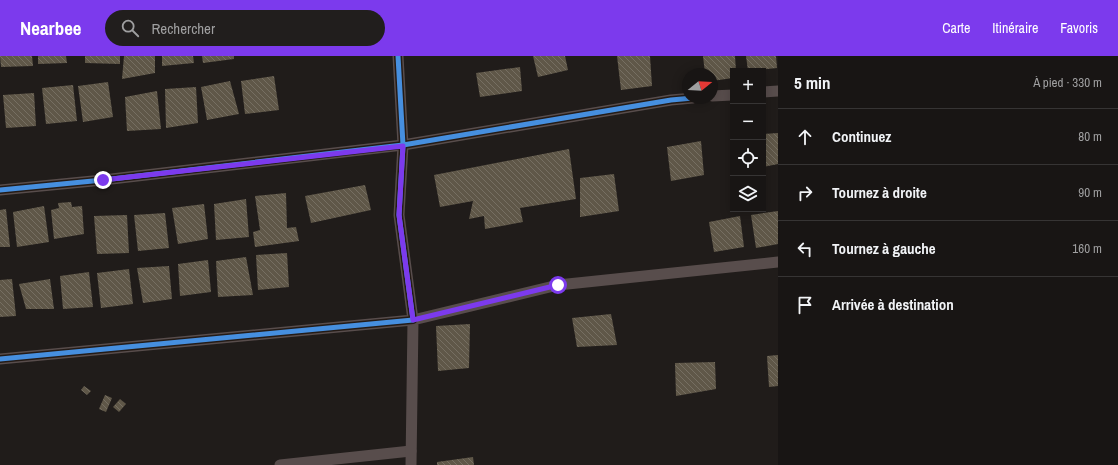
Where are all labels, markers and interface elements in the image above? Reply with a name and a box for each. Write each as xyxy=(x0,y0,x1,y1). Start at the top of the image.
search box xyxy=(105,10,385,46)
text: Nearbee xyxy=(20,15,81,41)
icon: search xyxy=(119,17,141,39)
text: Rechercher xyxy=(151,18,215,39)
text: Carte xyxy=(942,19,970,37)
text: Itinéraire xyxy=(992,19,1038,37)
text: Favoris xyxy=(1060,19,1098,37)
north arrow xyxy=(682,68,718,104)
map controls xyxy=(730,68,766,212)
button: + xyxy=(730,68,766,104)
text: 5 min xyxy=(794,71,830,94)
text: À pied · 330 m xyxy=(1033,74,1102,91)
button: − xyxy=(730,104,766,140)
icon: ahead xyxy=(794,126,816,148)
text: Continuez xyxy=(832,126,891,147)
text: 80 m xyxy=(1078,128,1102,145)
button: locate xyxy=(730,140,766,176)
route end xyxy=(94,171,112,189)
button: layers xyxy=(730,176,766,212)
icon: right xyxy=(794,182,816,204)
text: Tournez à droite xyxy=(832,182,927,203)
text: 90 m xyxy=(1078,184,1102,201)
icon: left xyxy=(794,238,816,260)
text: Tournez à gauche xyxy=(832,238,936,259)
text: 160 m xyxy=(1072,240,1102,257)
route start xyxy=(549,276,567,294)
icon: arrive xyxy=(794,294,816,316)
text: Arrivée à destination xyxy=(832,294,954,315)

